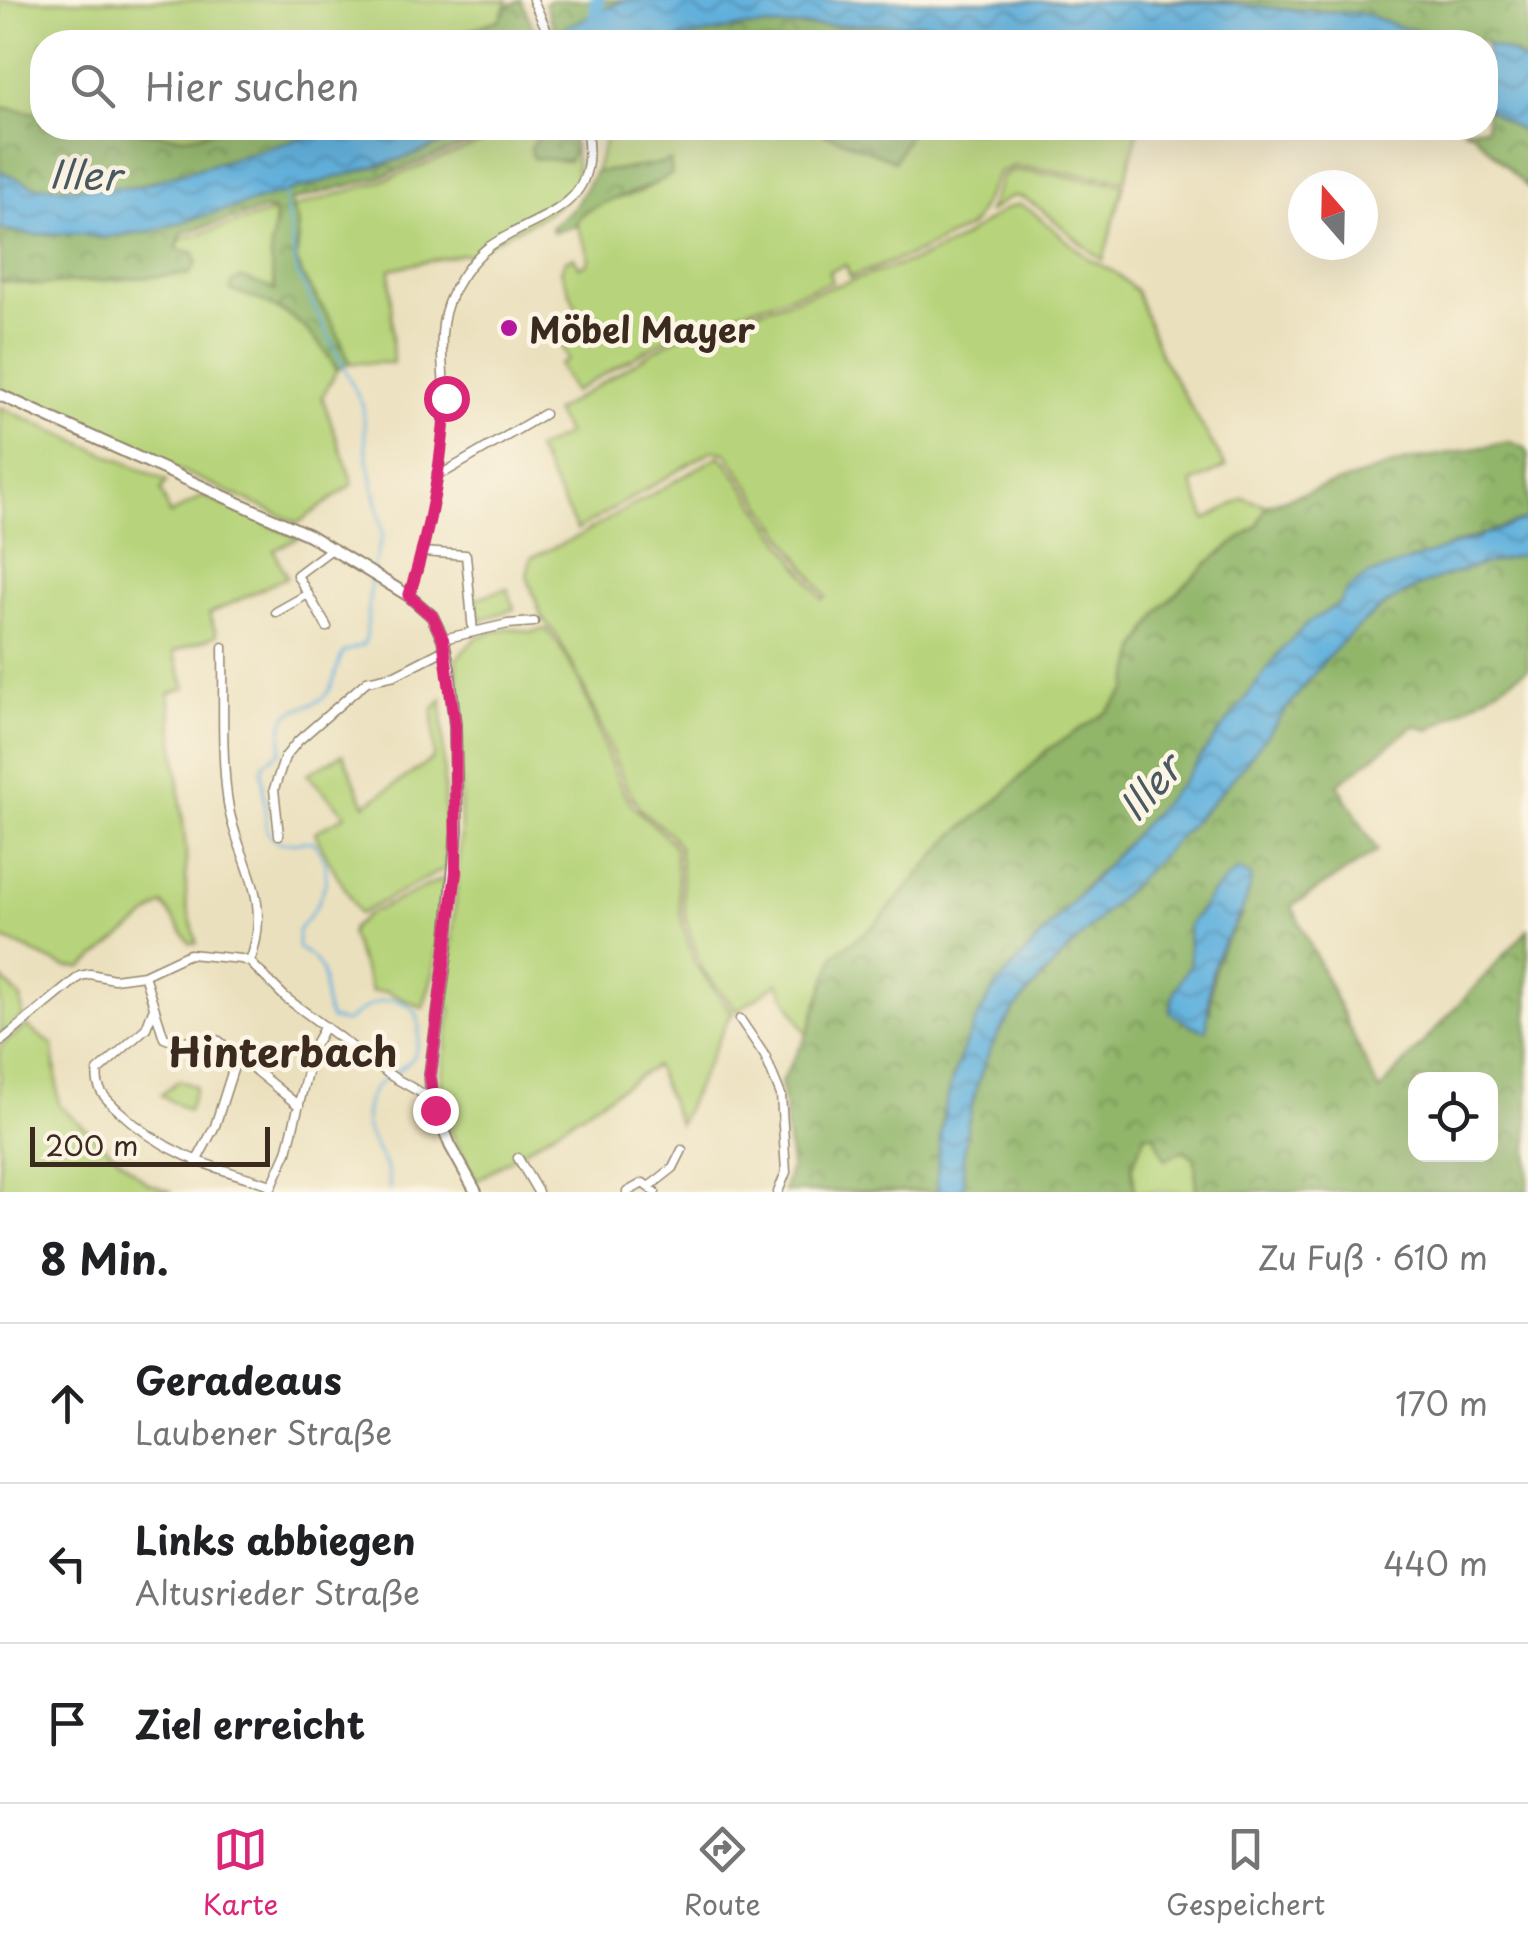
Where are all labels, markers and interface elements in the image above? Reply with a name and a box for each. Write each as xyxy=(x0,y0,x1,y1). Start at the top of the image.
search box xyxy=(30,30,1498,140)
text: Hier suchen xyxy=(145,57,359,114)
icon: search xyxy=(65,58,120,113)
water label: Iller xyxy=(48,144,127,204)
north arrow xyxy=(1288,170,1378,260)
place label: Möbel Mayer xyxy=(529,302,755,355)
marker: Möbel Mayer xyxy=(498,317,520,339)
route start xyxy=(424,376,470,422)
water label: Iller xyxy=(1104,737,1197,833)
district label: Hinterbach xyxy=(168,1020,398,1081)
map controls xyxy=(1408,1072,1498,1162)
button: locate xyxy=(1408,1072,1498,1162)
route end xyxy=(413,1088,459,1134)
scale bar xyxy=(30,1122,270,1166)
text: 200 m xyxy=(45,1123,138,1166)
text: 8 Min. xyxy=(40,1226,169,1289)
text: Zu Fuß · 610 m xyxy=(1258,1233,1488,1281)
text: Geradeaus xyxy=(135,1351,342,1408)
icon: ahead xyxy=(40,1376,95,1431)
text: 170 m xyxy=(1395,1379,1488,1427)
text: Laubener Straße xyxy=(135,1408,392,1456)
text: Links abbiegen xyxy=(135,1511,415,1568)
icon: left xyxy=(40,1536,95,1591)
text: 440 m xyxy=(1383,1539,1488,1587)
text: Altusrieder Straße xyxy=(135,1568,420,1616)
text: Ziel erreicht xyxy=(135,1695,365,1752)
icon: arrive xyxy=(40,1696,95,1751)
tab: Karte xyxy=(203,1822,278,1925)
tab: Route xyxy=(684,1822,761,1925)
tab: Gespeichert xyxy=(1166,1822,1325,1925)

